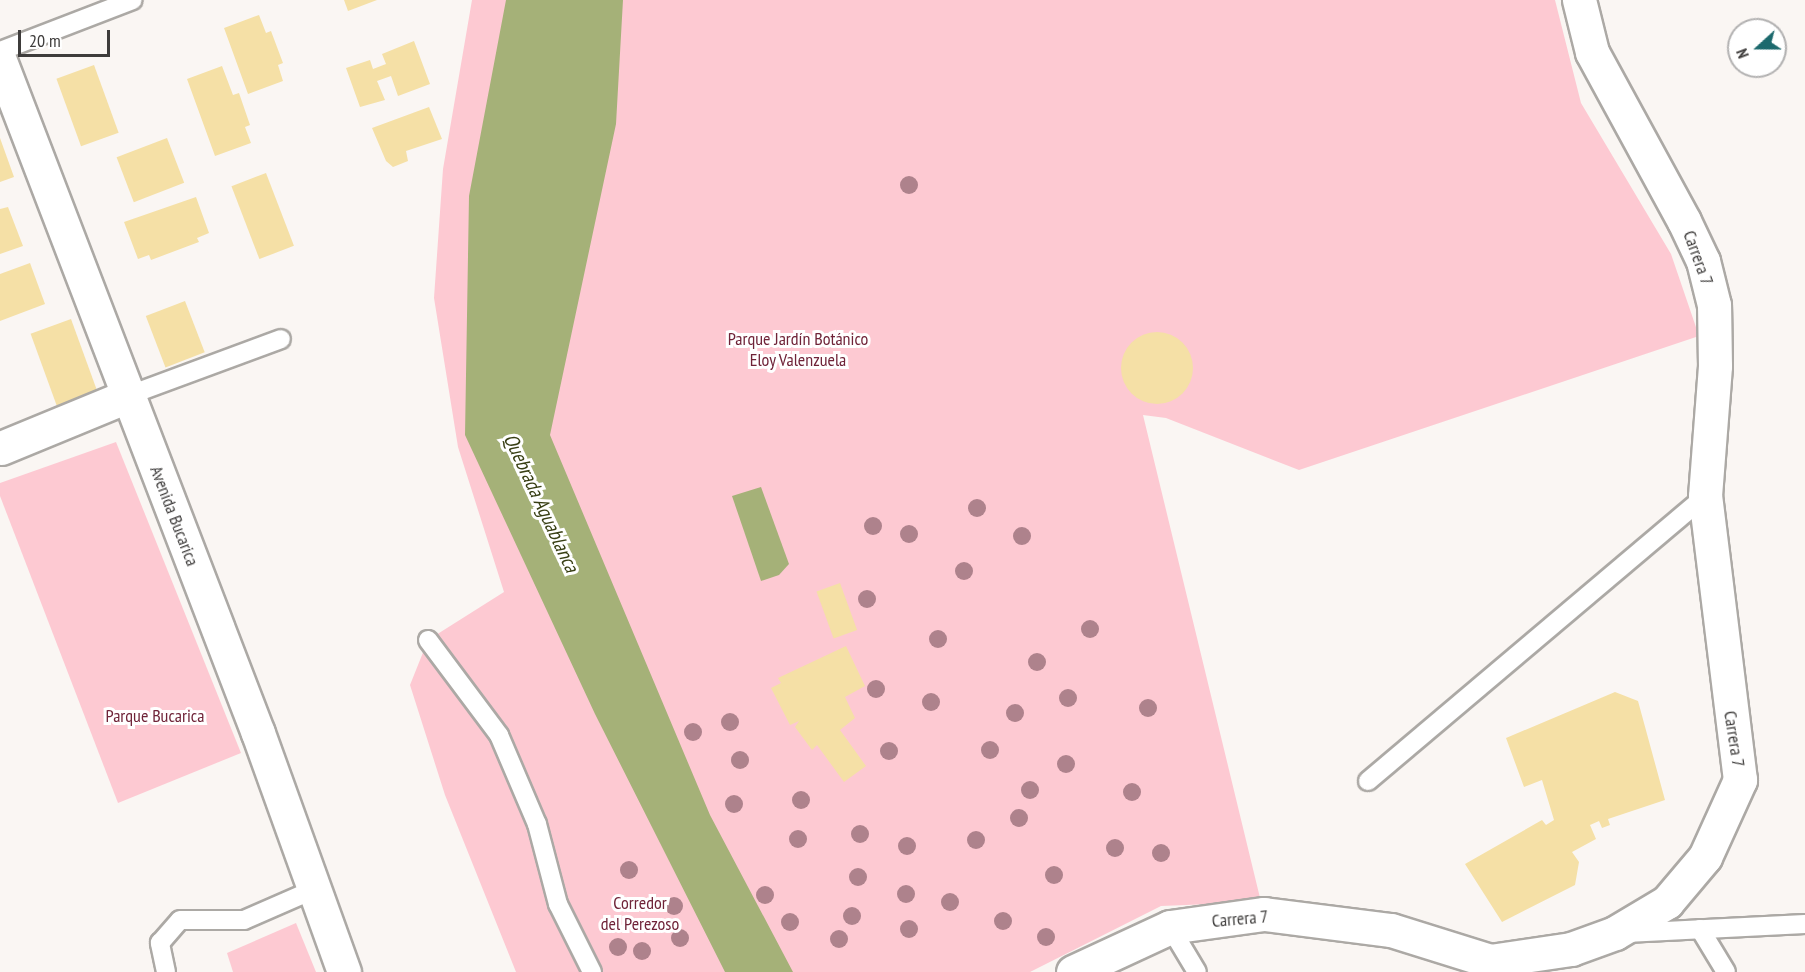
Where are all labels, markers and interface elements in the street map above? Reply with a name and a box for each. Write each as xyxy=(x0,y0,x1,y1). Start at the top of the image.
scale bar xyxy=(21,18,112,56)
north arrow xyxy=(1727,18,1787,78)
text: 20 m xyxy=(29,29,61,52)
text: N xyxy=(1731,46,1753,61)
street label: Carrera 7 xyxy=(1678,228,1718,288)
park label: Parque Jardín Botánico Eloy Valenzuela xyxy=(728,329,868,372)
water label: Quebrada Aguablanca xyxy=(498,430,584,576)
street label: Avenida Bucarica xyxy=(145,463,203,569)
park label: Parque Bucarica xyxy=(106,705,204,727)
street label: Carrera 7 xyxy=(1719,709,1749,769)
park label: Corredor del Perezoso xyxy=(601,893,679,936)
street label: Carrera 7 xyxy=(1211,906,1269,932)

